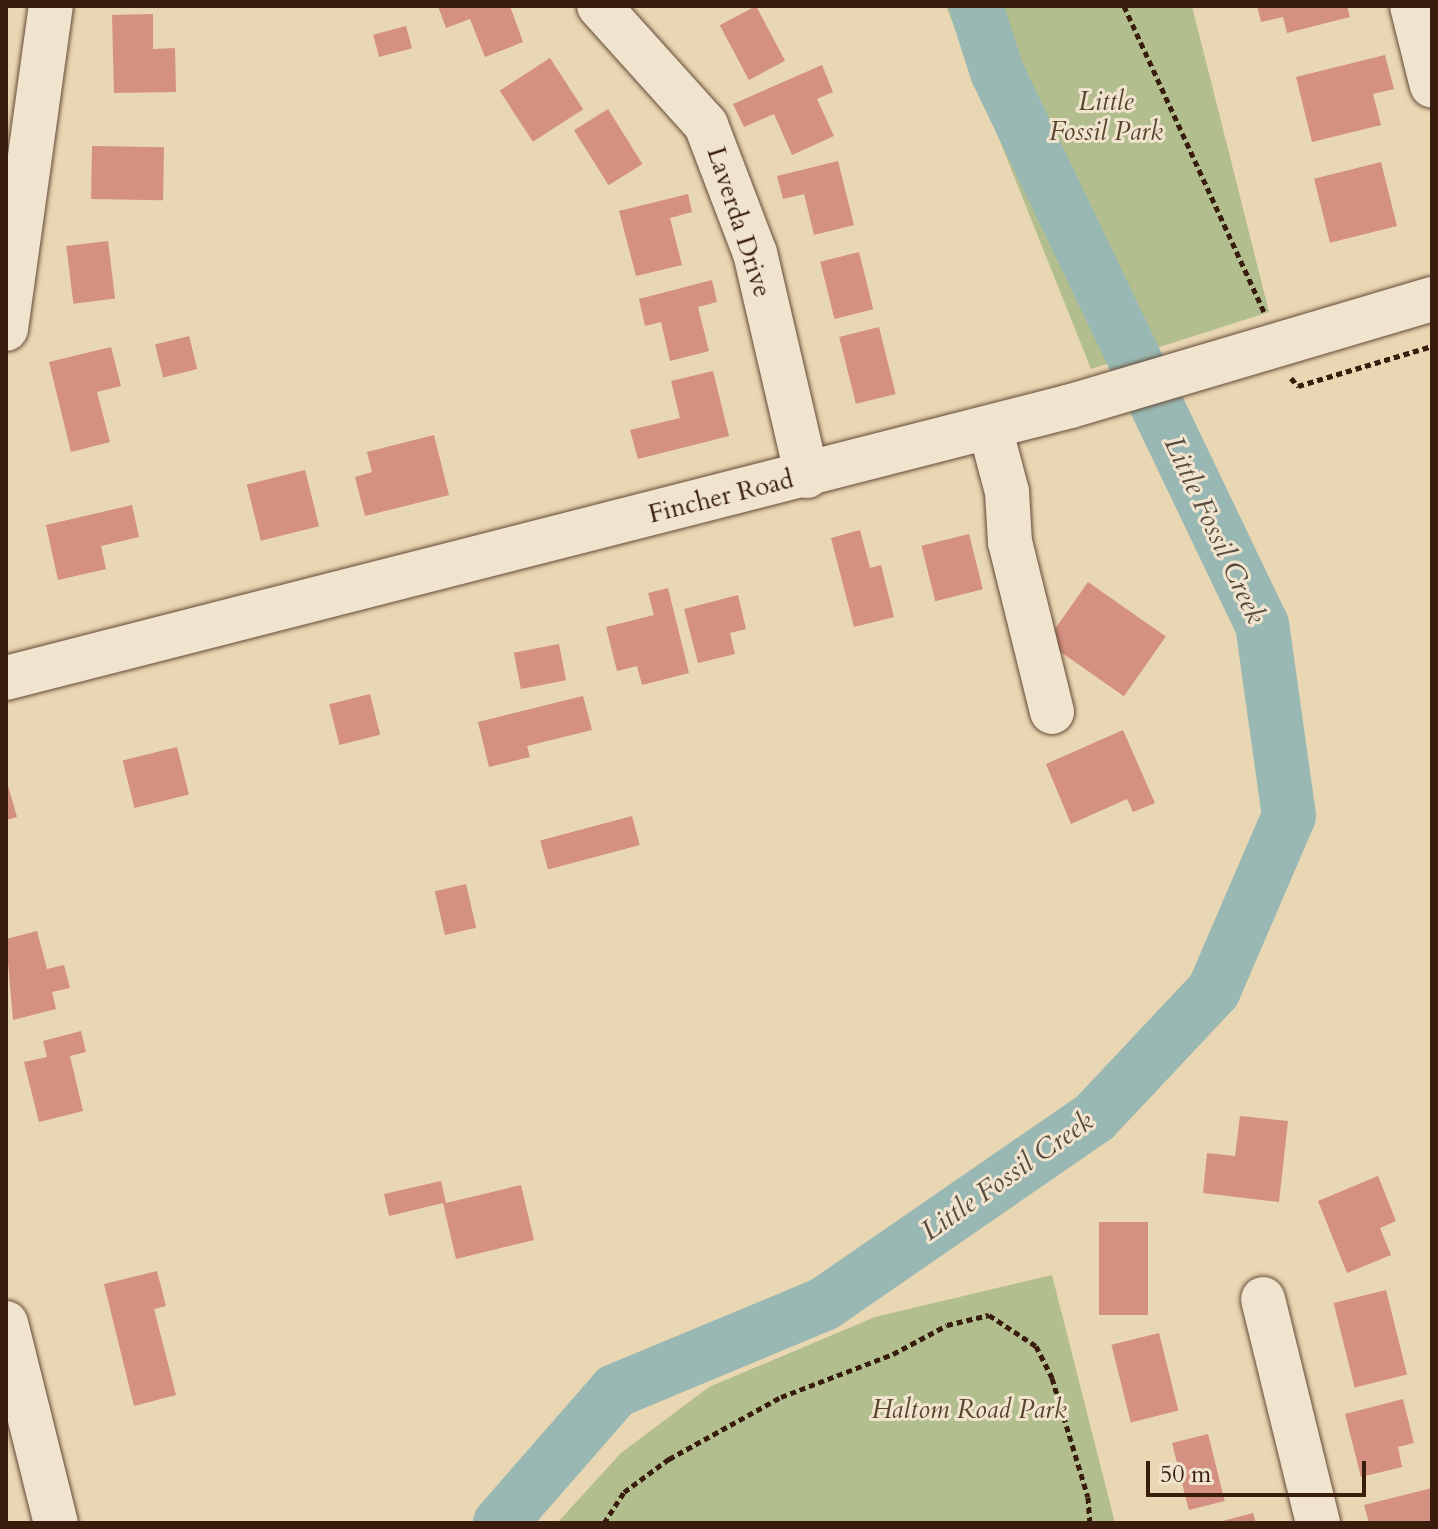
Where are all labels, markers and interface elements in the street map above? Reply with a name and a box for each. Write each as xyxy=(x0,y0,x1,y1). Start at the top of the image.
park label: Little Fossil Park xyxy=(1049,86,1163,148)
street label: Laverda Drive xyxy=(700,143,778,301)
water label: Little Fossil Creek xyxy=(1157,431,1273,629)
street label: Fincher Road xyxy=(645,464,797,530)
water label: Little Fossil Creek xyxy=(914,1104,1100,1248)
park label: Haltom Road Park xyxy=(871,1394,1067,1426)
scale bar xyxy=(1150,1445,1370,1495)
text: 50 m xyxy=(1160,1458,1211,1491)

